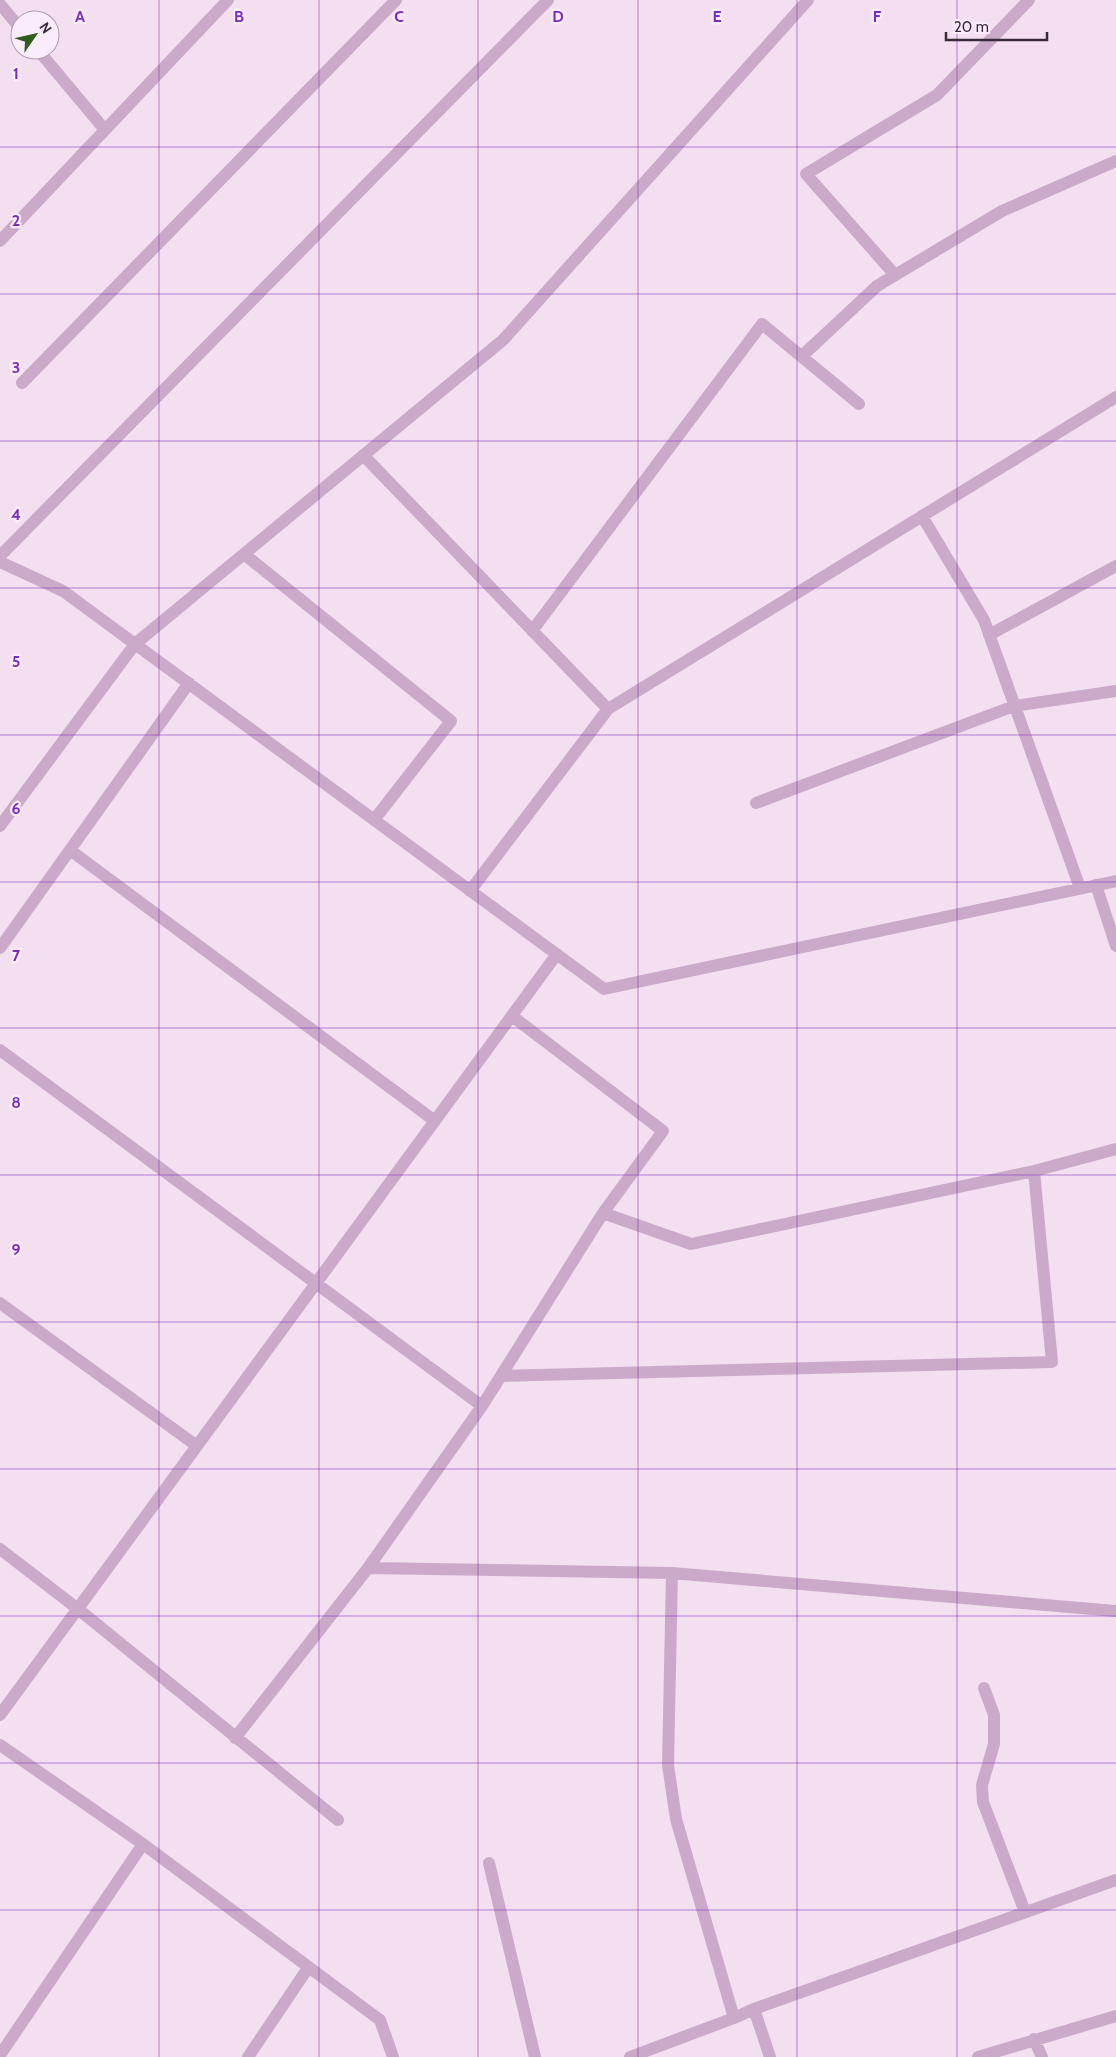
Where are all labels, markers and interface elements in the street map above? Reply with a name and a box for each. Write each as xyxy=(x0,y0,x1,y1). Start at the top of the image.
text: A xyxy=(75,7,85,26)
text: B xyxy=(234,7,244,26)
text: C xyxy=(394,7,404,26)
text: D xyxy=(552,7,564,26)
text: E xyxy=(712,7,722,26)
text: F xyxy=(873,7,882,26)
north arrow xyxy=(10,10,60,60)
scale bar xyxy=(946,10,1047,42)
text: 20 m xyxy=(954,18,989,36)
text: N xyxy=(36,19,56,37)
text: 1 xyxy=(13,64,19,83)
text: 2 xyxy=(12,211,20,230)
text: 3 xyxy=(12,358,20,377)
text: 4 xyxy=(11,505,21,524)
text: 5 xyxy=(12,652,20,671)
text: 6 xyxy=(12,799,21,818)
text: 7 xyxy=(12,946,21,965)
text: 8 xyxy=(11,1093,21,1112)
text: 9 xyxy=(12,1240,21,1259)

